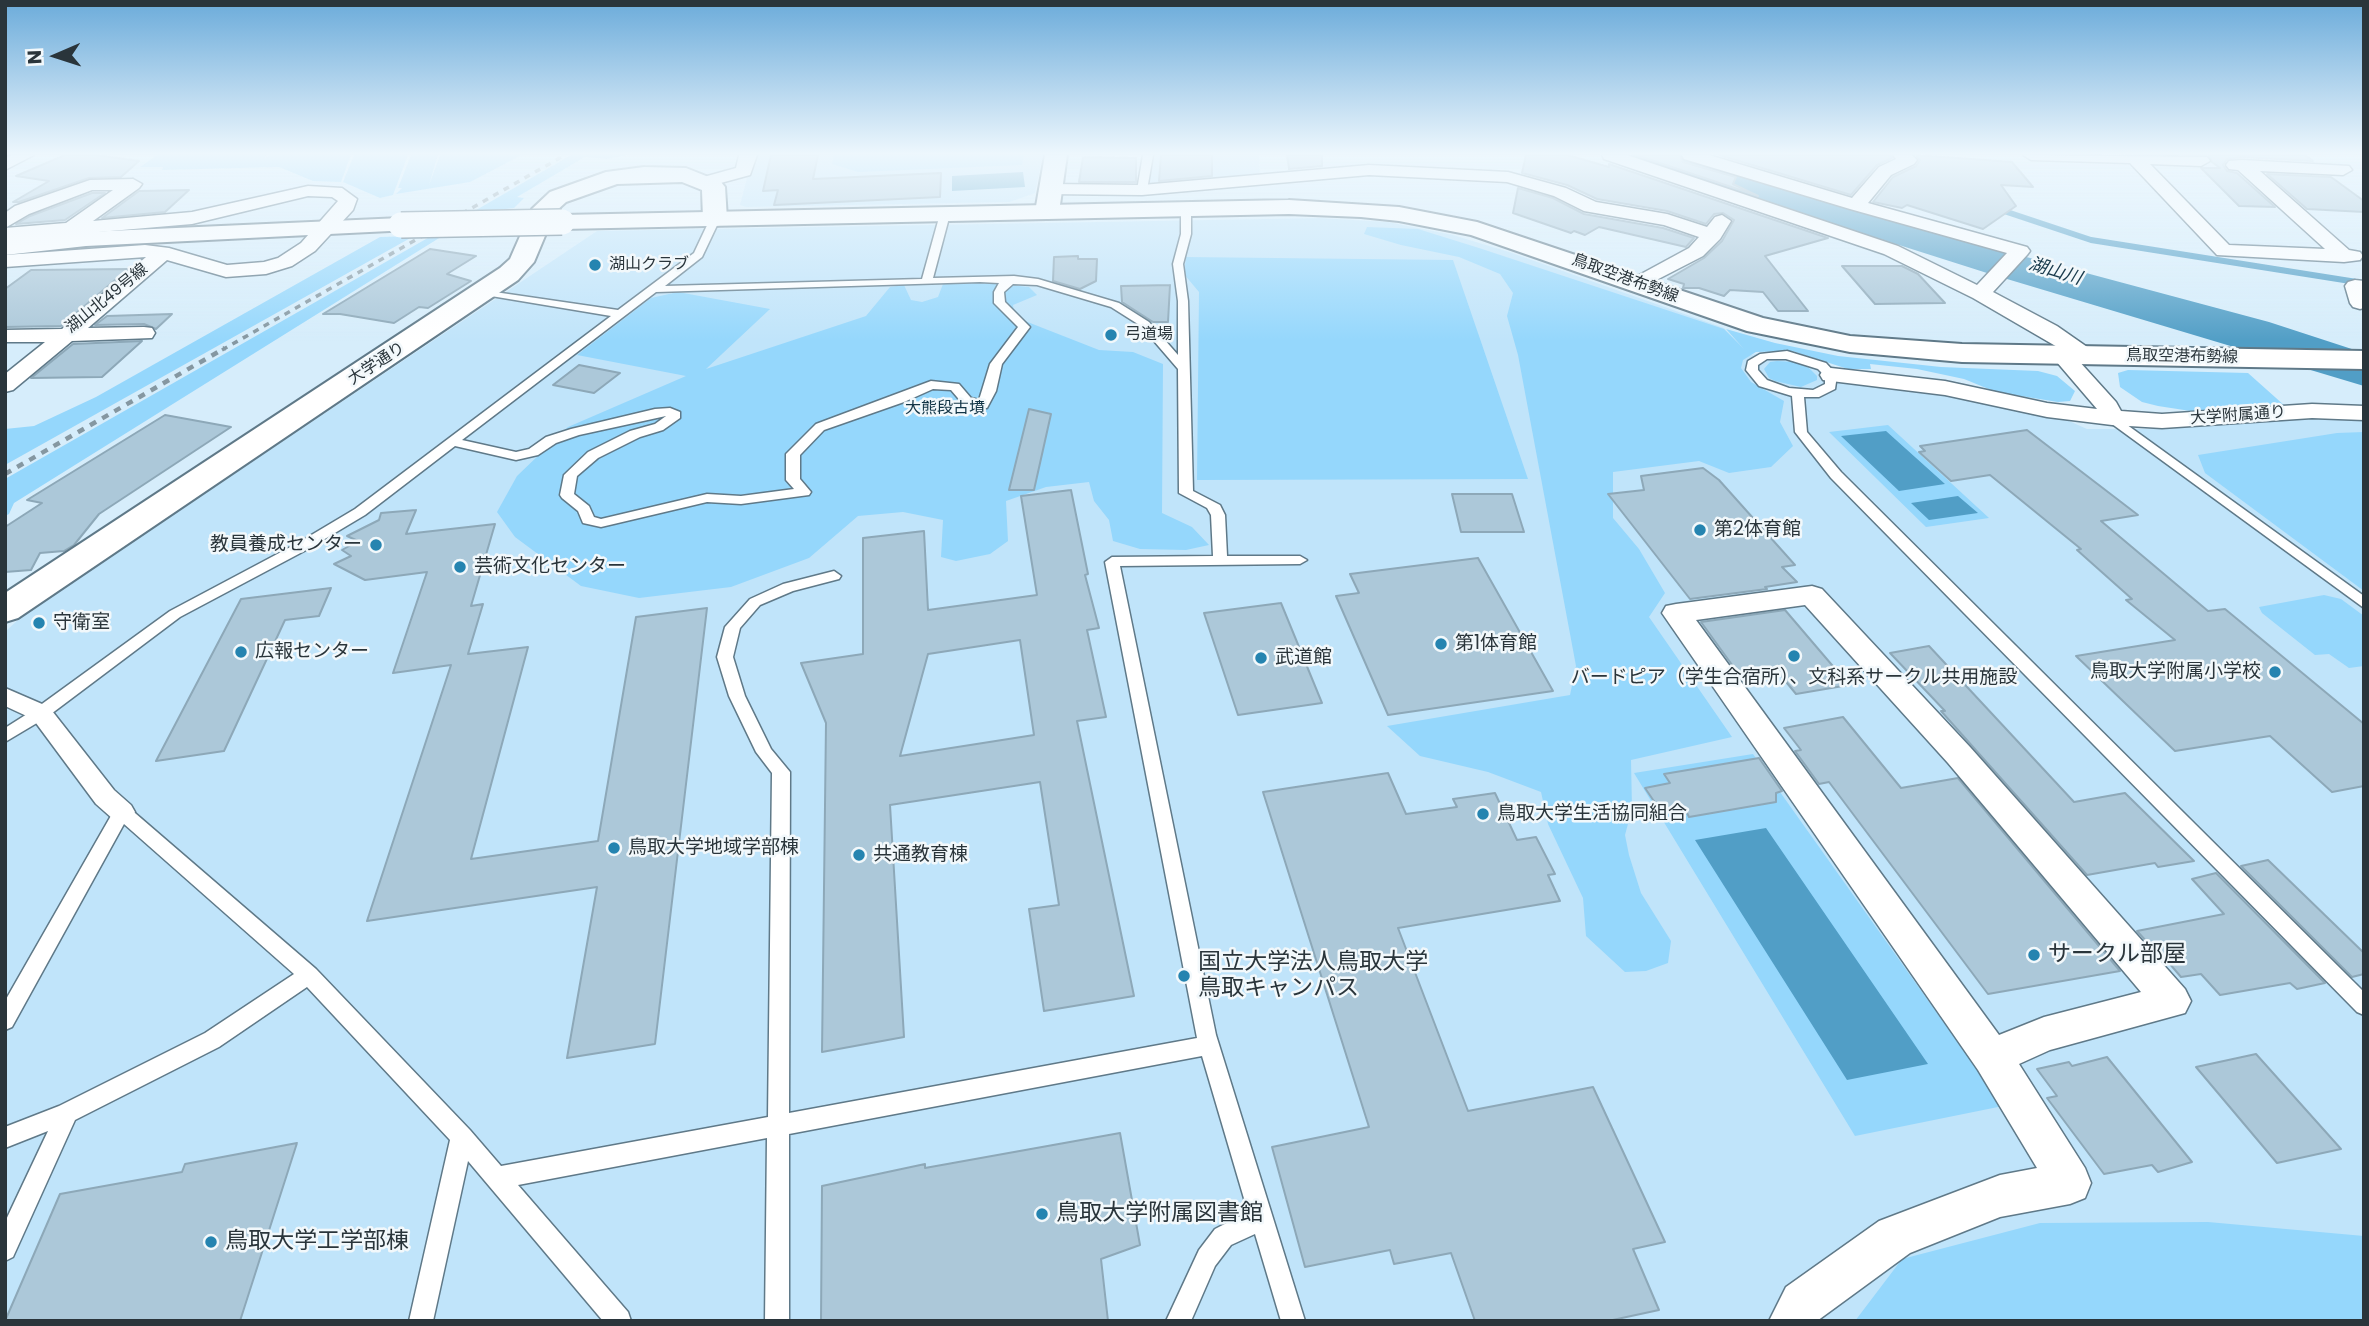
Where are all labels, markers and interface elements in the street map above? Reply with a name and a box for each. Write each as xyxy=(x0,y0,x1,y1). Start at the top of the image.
north arrow xyxy=(21,21,91,91)
text: N xyxy=(21,49,48,65)
street label: 鳥取空港布勢線 xyxy=(1569,251,1681,307)
water label: 湖山川 xyxy=(2026,254,2084,290)
place label: 湖山クラブ xyxy=(609,255,689,275)
marker: 湖山クラブ xyxy=(587,257,603,273)
street label: 湖山北49号線 xyxy=(62,260,152,338)
place label: 弓道場 xyxy=(1125,325,1173,345)
marker: 弓道場 xyxy=(1103,327,1119,343)
street label: 大学通り xyxy=(345,339,409,389)
street label: 鳥取空港布勢線 xyxy=(2126,346,2238,368)
park label: 大熊段古墳 xyxy=(905,399,985,419)
street label: 大学附属通り xyxy=(2189,403,2287,429)
place label: 第2体育館 xyxy=(1714,519,1801,541)
marker: 第2体育館 xyxy=(1692,522,1708,538)
place label: 教員養成センター xyxy=(210,534,362,556)
marker: 教員養成センター xyxy=(368,537,384,553)
place label: 芸術文化センター xyxy=(474,556,626,578)
marker: 芸術文化センター xyxy=(452,559,468,575)
place label: 守衛室 xyxy=(53,612,110,634)
marker: 守衛室 xyxy=(31,615,47,631)
place label: 第1体育館 xyxy=(1455,633,1537,655)
marker: 第1体育館 xyxy=(1433,636,1449,652)
place label: 広報センター xyxy=(255,641,369,663)
marker: 広報センター xyxy=(233,644,249,660)
place label: 武道館 xyxy=(1275,647,1332,669)
marker: バードピア（学生合宿所）、文科系サークル共用施設 xyxy=(1786,648,1802,664)
marker: 武道館 xyxy=(1253,650,1269,666)
place label: 鳥取大学附属小学校 xyxy=(2090,661,2261,683)
marker: 鳥取大学附属小学校 xyxy=(2267,664,2283,680)
place label: バードピア（学生合宿所）、文科系サークル共用施設 xyxy=(1571,667,2017,689)
place label: 鳥取大学生活協同組合 xyxy=(1497,803,1687,825)
marker: 鳥取大学生活協同組合 xyxy=(1475,806,1491,822)
place label: 鳥取大学地域学部棟 xyxy=(628,837,799,859)
marker: 鳥取大学地域学部棟 xyxy=(606,840,622,856)
place label: 共通教育棟 xyxy=(873,844,968,866)
marker: 共通教育棟 xyxy=(851,847,867,863)
place label: サークル部屋 xyxy=(2048,941,2186,969)
marker: サークル部屋 xyxy=(2026,947,2042,963)
place label: 国立大学法人鳥取大学 鳥取キャンパス xyxy=(1198,949,1428,1003)
marker: 国立大学法人鳥取大学 鳥取キャンパス xyxy=(1176,968,1192,984)
place label: 鳥取大学附属図書館 xyxy=(1056,1200,1263,1228)
marker: 鳥取大学附属図書館 xyxy=(1034,1206,1050,1222)
place label: 鳥取大学工学部棟 xyxy=(225,1228,409,1256)
marker: 鳥取大学工学部棟 xyxy=(203,1234,219,1250)

